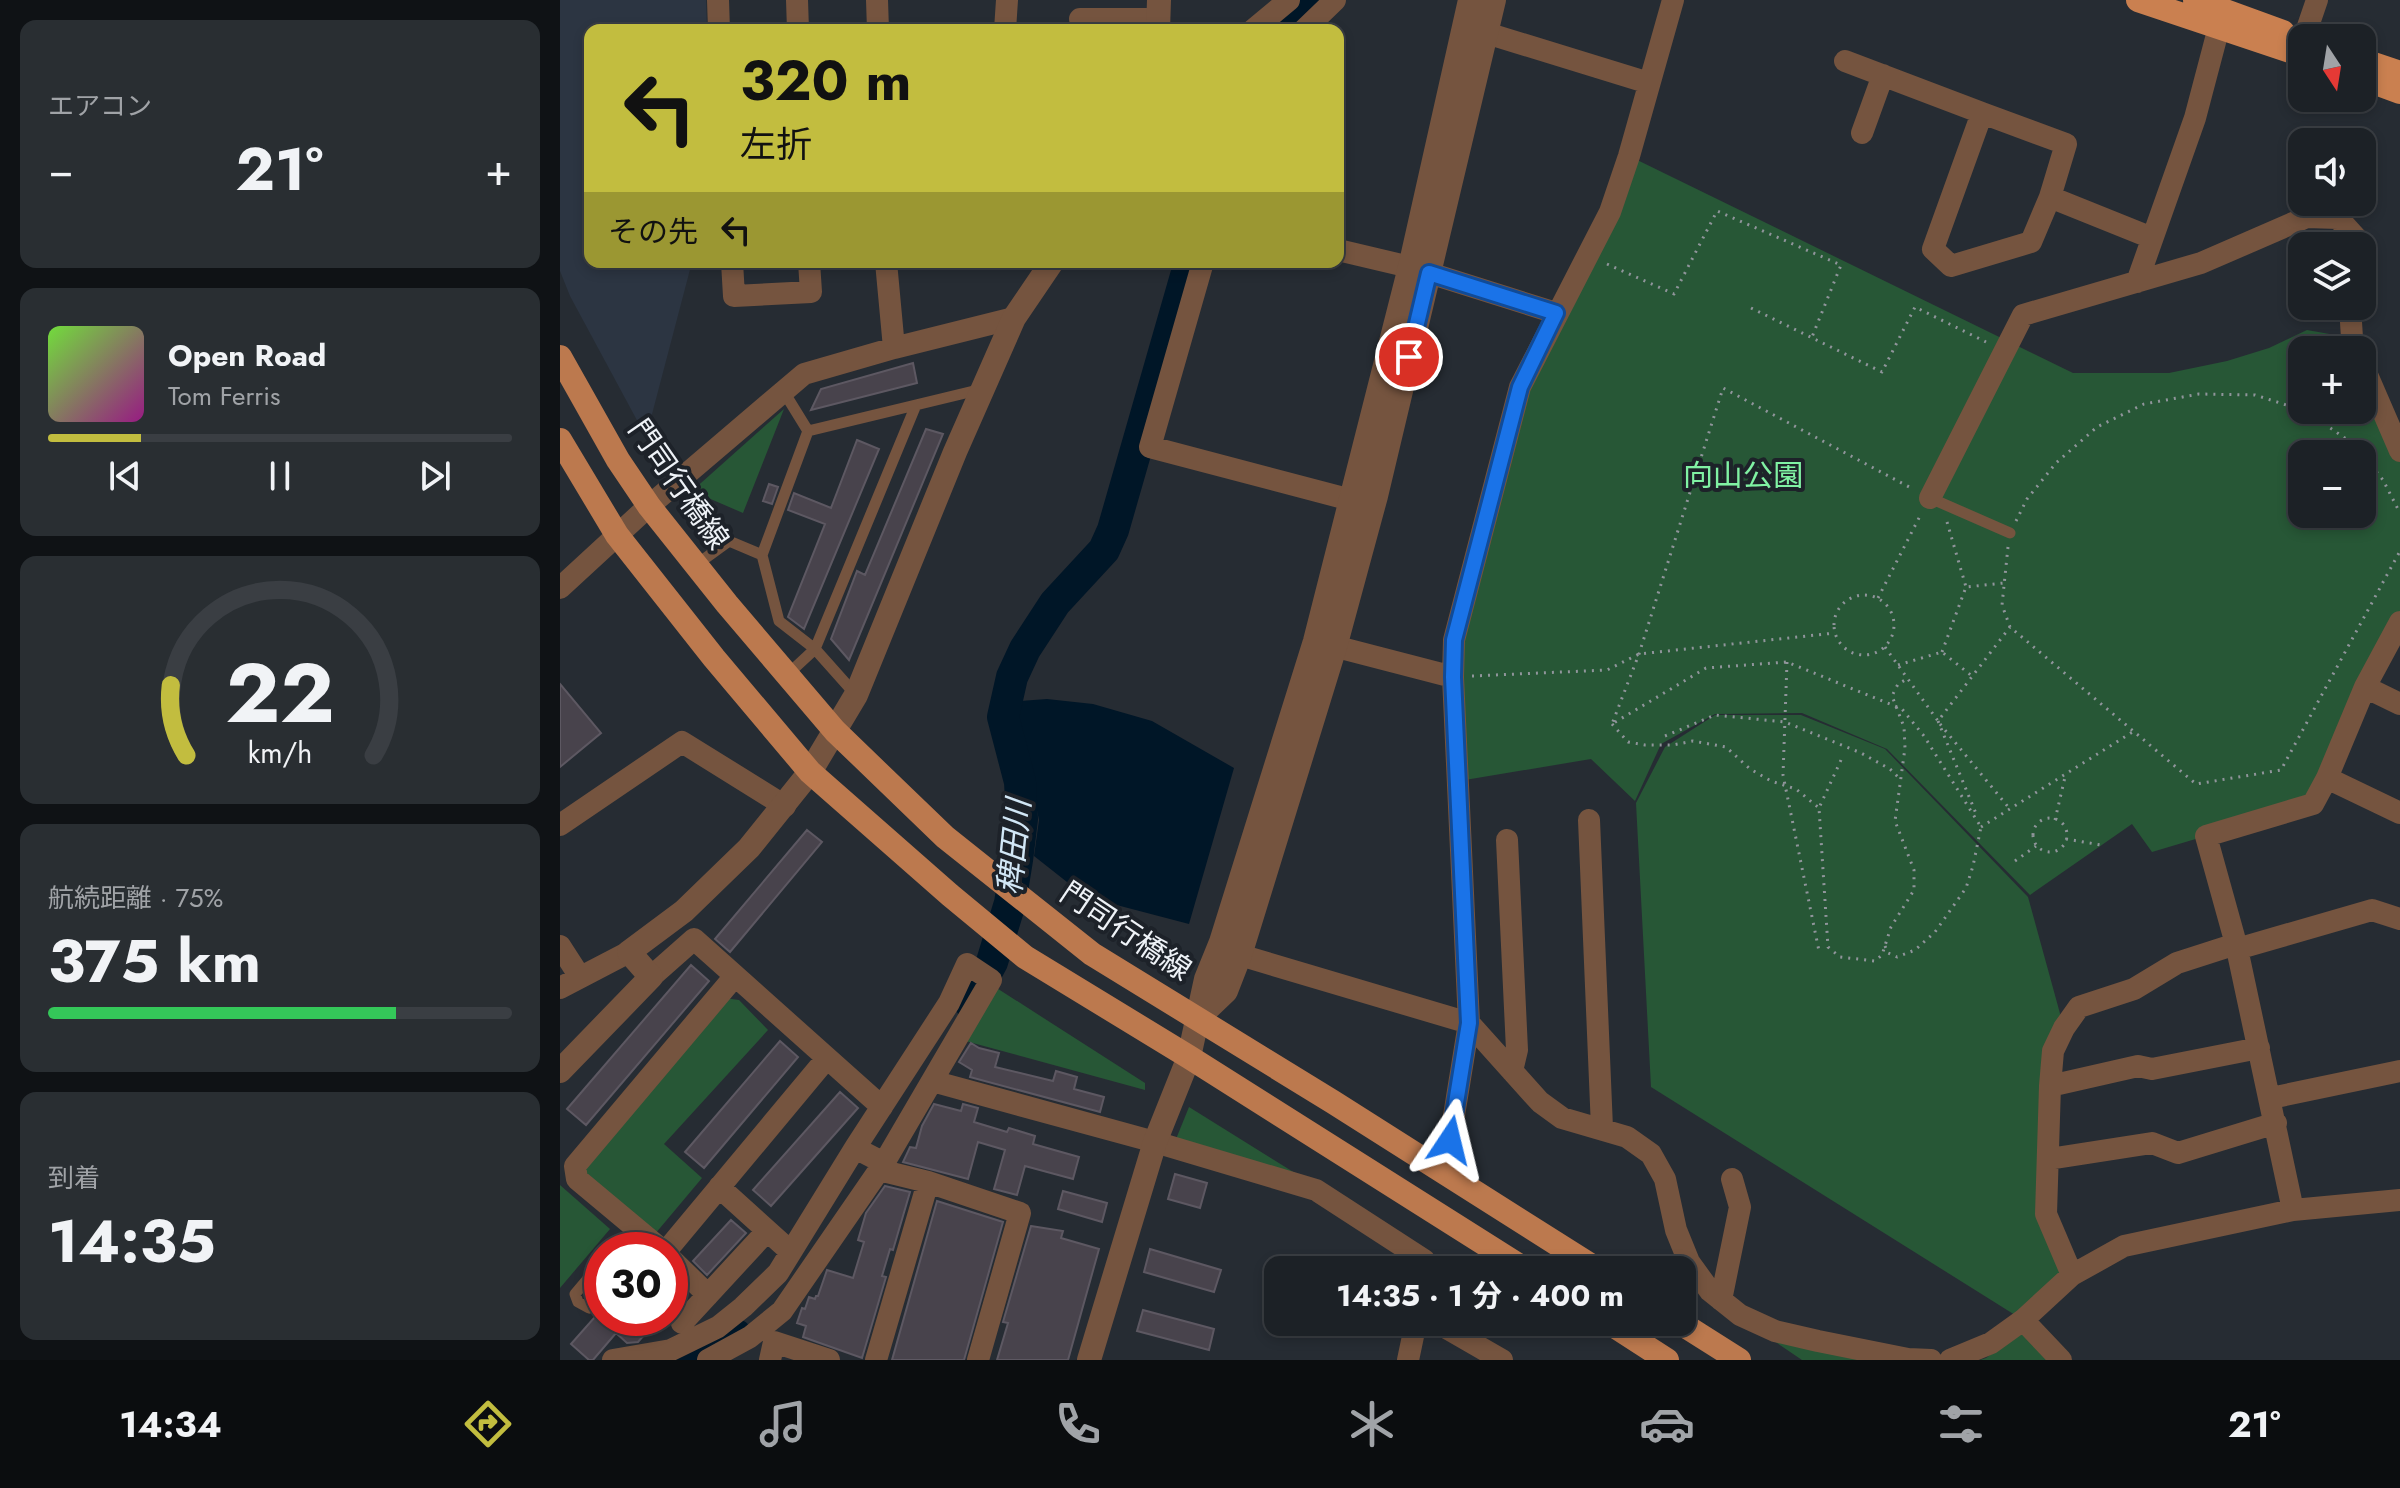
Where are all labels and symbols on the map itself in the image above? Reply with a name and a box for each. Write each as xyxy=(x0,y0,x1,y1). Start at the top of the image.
north arrow xyxy=(2288,24,2376,112)
pin xyxy=(1375,323,1443,391)
street label: 門司行橋線 xyxy=(618,410,740,558)
park label: 向山公園 xyxy=(1683,454,1803,497)
water label: 稗田川 xyxy=(986,794,1042,897)
street label: 門司行橋線 xyxy=(1052,871,1200,991)
position arrow xyxy=(1408,1098,1492,1182)
speed limit sign: 30 xyxy=(584,1232,688,1336)

